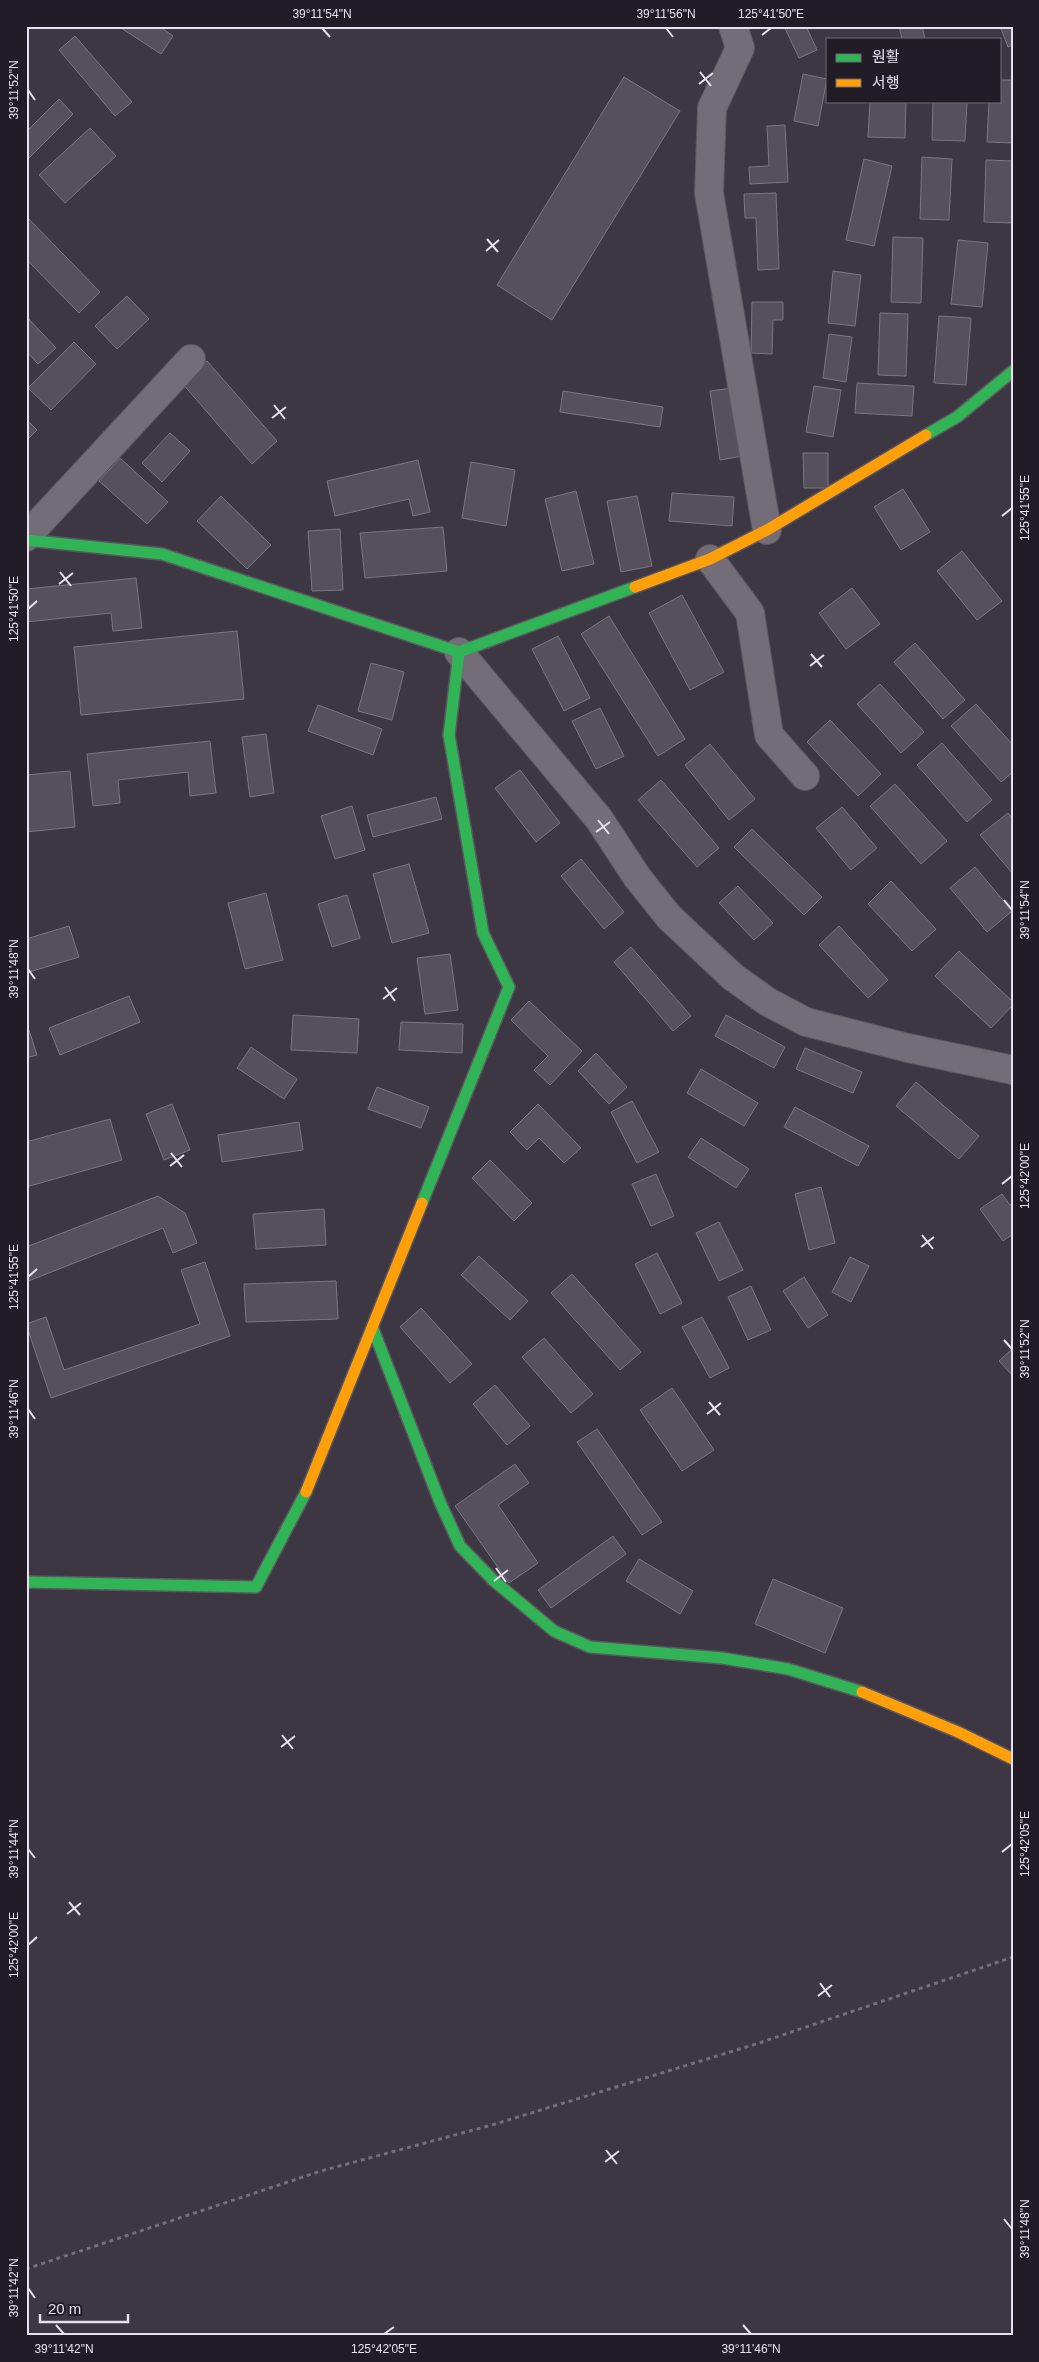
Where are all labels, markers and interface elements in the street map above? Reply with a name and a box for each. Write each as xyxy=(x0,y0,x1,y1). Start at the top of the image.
text: 39°11'54"N xyxy=(292,7,352,21)
text: 39°11'56"N xyxy=(636,7,696,21)
text: 125°41'50"E xyxy=(738,7,804,21)
legend xyxy=(826,38,1002,102)
text: 원활 xyxy=(872,48,900,65)
text: 39°11'52"N xyxy=(7,60,21,120)
text: 서행 xyxy=(872,74,900,91)
text: 125°41'55"E xyxy=(1018,475,1032,541)
text: 125°41'50"E xyxy=(7,576,21,642)
text: 39°11'54"N xyxy=(1018,880,1032,940)
text: 39°11'48"N xyxy=(7,939,21,999)
text: 125°42'00"E xyxy=(1018,1143,1032,1209)
text: 125°41'55"E xyxy=(7,1244,21,1310)
text: 39°11'52"N xyxy=(1018,1319,1032,1379)
text: 39°11'46"N xyxy=(7,1379,21,1439)
text: 125°42'05"E xyxy=(1018,1811,1032,1877)
text: 39°11'44"N xyxy=(7,1819,21,1879)
text: 125°42'00"E xyxy=(7,1912,21,1978)
text: 39°11'48"N xyxy=(1018,2199,1032,2259)
text: 39°11'42"N xyxy=(7,2258,21,2318)
scale bar xyxy=(40,2292,128,2324)
text: 20 m xyxy=(48,2300,81,2317)
text: 39°11'42"N xyxy=(34,2342,94,2356)
text: 125°42'05"E xyxy=(351,2342,417,2356)
text: 39°11'46"N xyxy=(721,2342,781,2356)

